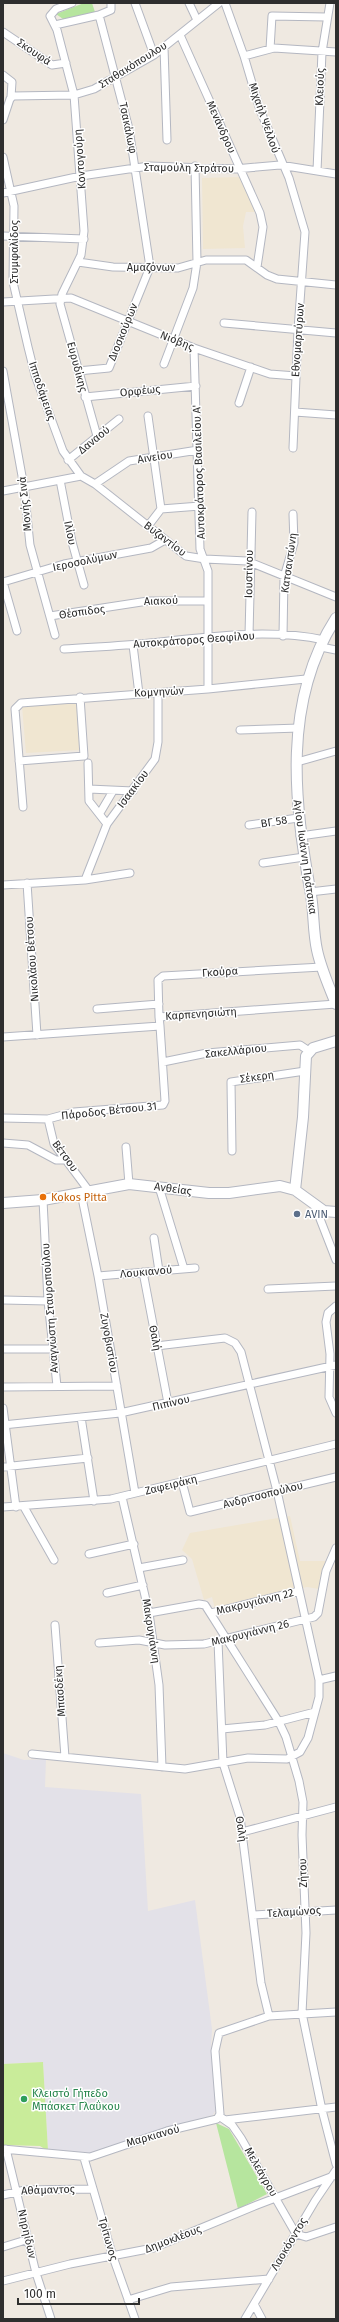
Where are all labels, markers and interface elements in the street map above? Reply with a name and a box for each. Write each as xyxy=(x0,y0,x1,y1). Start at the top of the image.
street label: Σκουφά xyxy=(14,36,54,68)
street label: Σταθακόπουλου xyxy=(97,39,169,91)
street label: Κλειούς xyxy=(313,68,327,106)
street label: Μιχαήλ Ψελλού xyxy=(246,81,282,155)
street label: Μενάνδρου xyxy=(204,99,238,155)
street label: Τσακάλωφ xyxy=(116,101,140,155)
street label: Κοντογούρη xyxy=(71,129,89,189)
street label: Σταμούλη Στράτου xyxy=(144,161,234,175)
street label: Στυμφαλίδος xyxy=(8,220,21,284)
street label: Αμαζόνων xyxy=(127,261,176,274)
street label: Διοσκούρων xyxy=(106,301,141,363)
street label: Εθνομαρτύρων xyxy=(289,302,307,378)
street label: Νιόβης xyxy=(158,328,196,354)
street label: Ευρυδίκης xyxy=(64,340,90,394)
street label: Ιπποδάμειας xyxy=(26,360,58,422)
street label: Ορφέως xyxy=(119,382,161,400)
street label: Αυτοκράτορος Βασιλείου A' xyxy=(190,405,208,539)
street label: Δαναού xyxy=(75,423,113,457)
street label: Αινείου xyxy=(136,448,174,466)
street label: Μονής Σινά xyxy=(16,475,34,532)
street label: Βυζαντίου xyxy=(141,519,189,559)
street label: Ιλίου xyxy=(61,520,79,546)
street label: Κατσαντώνη xyxy=(278,532,300,594)
street label: Ιεροσολύμων xyxy=(51,548,119,574)
street label: Ιουστίνου xyxy=(242,550,256,598)
street label: Αιακού xyxy=(144,594,178,608)
street label: Θέσπιδος xyxy=(58,602,106,622)
street label: Αυτοκράτορος Θεοφίλου xyxy=(133,629,255,651)
street label: Κομνηνών xyxy=(134,684,185,700)
street label: Ισαακίου xyxy=(115,767,151,811)
street label: Αγίου Ιωάννη Πράτσικα xyxy=(291,799,320,915)
street label: ΒΓ 58 xyxy=(260,813,288,831)
street label: Νικολάου Βέτσου xyxy=(23,916,41,1002)
street label: Γκούρα xyxy=(202,964,239,980)
street label: Καρπενησιώτη xyxy=(165,1005,237,1023)
street label: Σακελλάριου xyxy=(204,1041,268,1061)
street label: Σέκερη xyxy=(239,1068,275,1086)
street label: Πάροδος Βέτσου 31 xyxy=(61,1100,157,1122)
street label: Βέτσου xyxy=(49,1138,81,1174)
street label: Ανθείας xyxy=(153,1180,193,1198)
place label: Kokos Pitta xyxy=(51,1191,107,1204)
marker: Kokos Pitta xyxy=(38,1192,48,1202)
place label: AVIN xyxy=(305,1208,328,1221)
marker: AVIN xyxy=(292,1209,302,1219)
street label: Αναγνώστη Σταυροπούλου xyxy=(39,1243,61,1373)
street label: Λουκιανού xyxy=(119,1263,173,1281)
street label: Ζυγοβιστίου xyxy=(97,1312,121,1374)
street label: Θαλή xyxy=(146,1324,164,1352)
street label: Πιπίνου xyxy=(151,1392,191,1414)
street label: Ζαφειράκη xyxy=(144,1472,198,1498)
street label: Ανδριτσοπούλου xyxy=(222,1479,304,1511)
street label: Μακρυγιάννη 22 xyxy=(215,1586,295,1618)
street label: Μακρυγιάννη xyxy=(139,1598,163,1664)
street label: Μακρυγιάννη 26 xyxy=(210,1617,290,1649)
street label: Μπασδέκη xyxy=(52,1665,68,1717)
street label: Θαλή xyxy=(233,1815,249,1843)
street label: Ζήτου xyxy=(296,1858,310,1888)
street label: Τελαμώνος xyxy=(267,1904,321,1920)
place label: Κλειστό Γήπεδο Μπάσκετ Γλαΰκου xyxy=(32,2087,120,2113)
marker: Κλειστό Γήπεδο Μπάσκετ Γλαΰκου xyxy=(19,2094,29,2104)
street label: Μαρκιανού xyxy=(125,2122,181,2150)
street label: Μελεάγρου xyxy=(242,2145,280,2199)
street label: Αθάμαντος xyxy=(21,2183,75,2197)
street label: Νηρηίδων xyxy=(15,2208,39,2261)
street label: Λαοκόοντος xyxy=(268,2215,310,2273)
street label: Τρίτωνος xyxy=(96,2216,120,2262)
street label: Δημοκλέους xyxy=(143,2222,203,2256)
scale bar xyxy=(18,2280,139,2306)
text: 100 m xyxy=(24,2287,56,2301)

